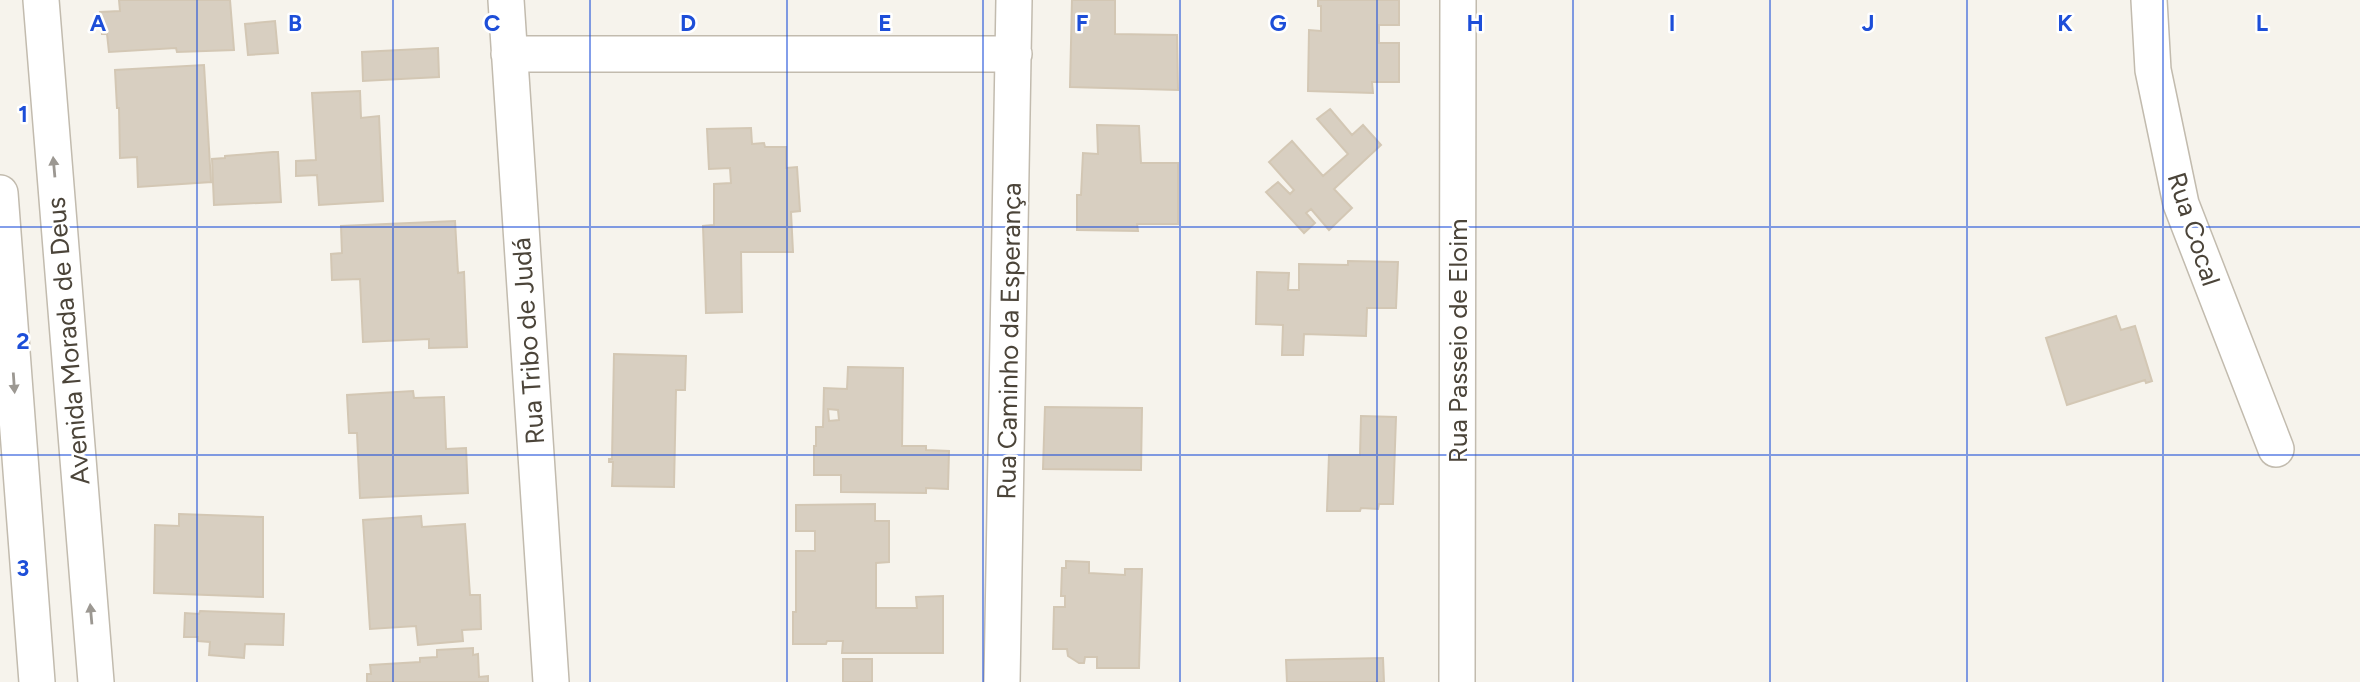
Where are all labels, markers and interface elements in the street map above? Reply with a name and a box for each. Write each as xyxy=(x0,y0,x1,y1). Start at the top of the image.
text: A xyxy=(90,9,107,37)
text: B xyxy=(288,9,302,37)
text: C xyxy=(484,9,501,37)
text: D xyxy=(680,9,696,37)
text: E xyxy=(878,9,892,37)
text: F xyxy=(1076,9,1089,37)
text: G xyxy=(1269,9,1287,37)
text: H xyxy=(1466,9,1484,37)
text: I xyxy=(1669,9,1675,37)
text: J xyxy=(1862,9,1874,37)
text: K xyxy=(2057,9,2073,37)
text: L xyxy=(2256,9,2268,37)
text: 1 xyxy=(18,100,28,128)
one-way arrow xyxy=(48,156,59,178)
street label: Rua Cocal xyxy=(2161,168,2227,290)
street label: Rua Caminho da Esperança xyxy=(990,182,1028,500)
street label: Avenida Morada de Deus xyxy=(39,196,97,486)
street label: Rua Passeio de Eloim xyxy=(1442,219,1474,463)
street label: Rua Tribo de Judá xyxy=(505,236,551,446)
text: 2 xyxy=(16,327,30,355)
one-way arrow xyxy=(9,372,20,394)
text: 3 xyxy=(17,554,29,582)
one-way arrow xyxy=(85,603,96,625)

